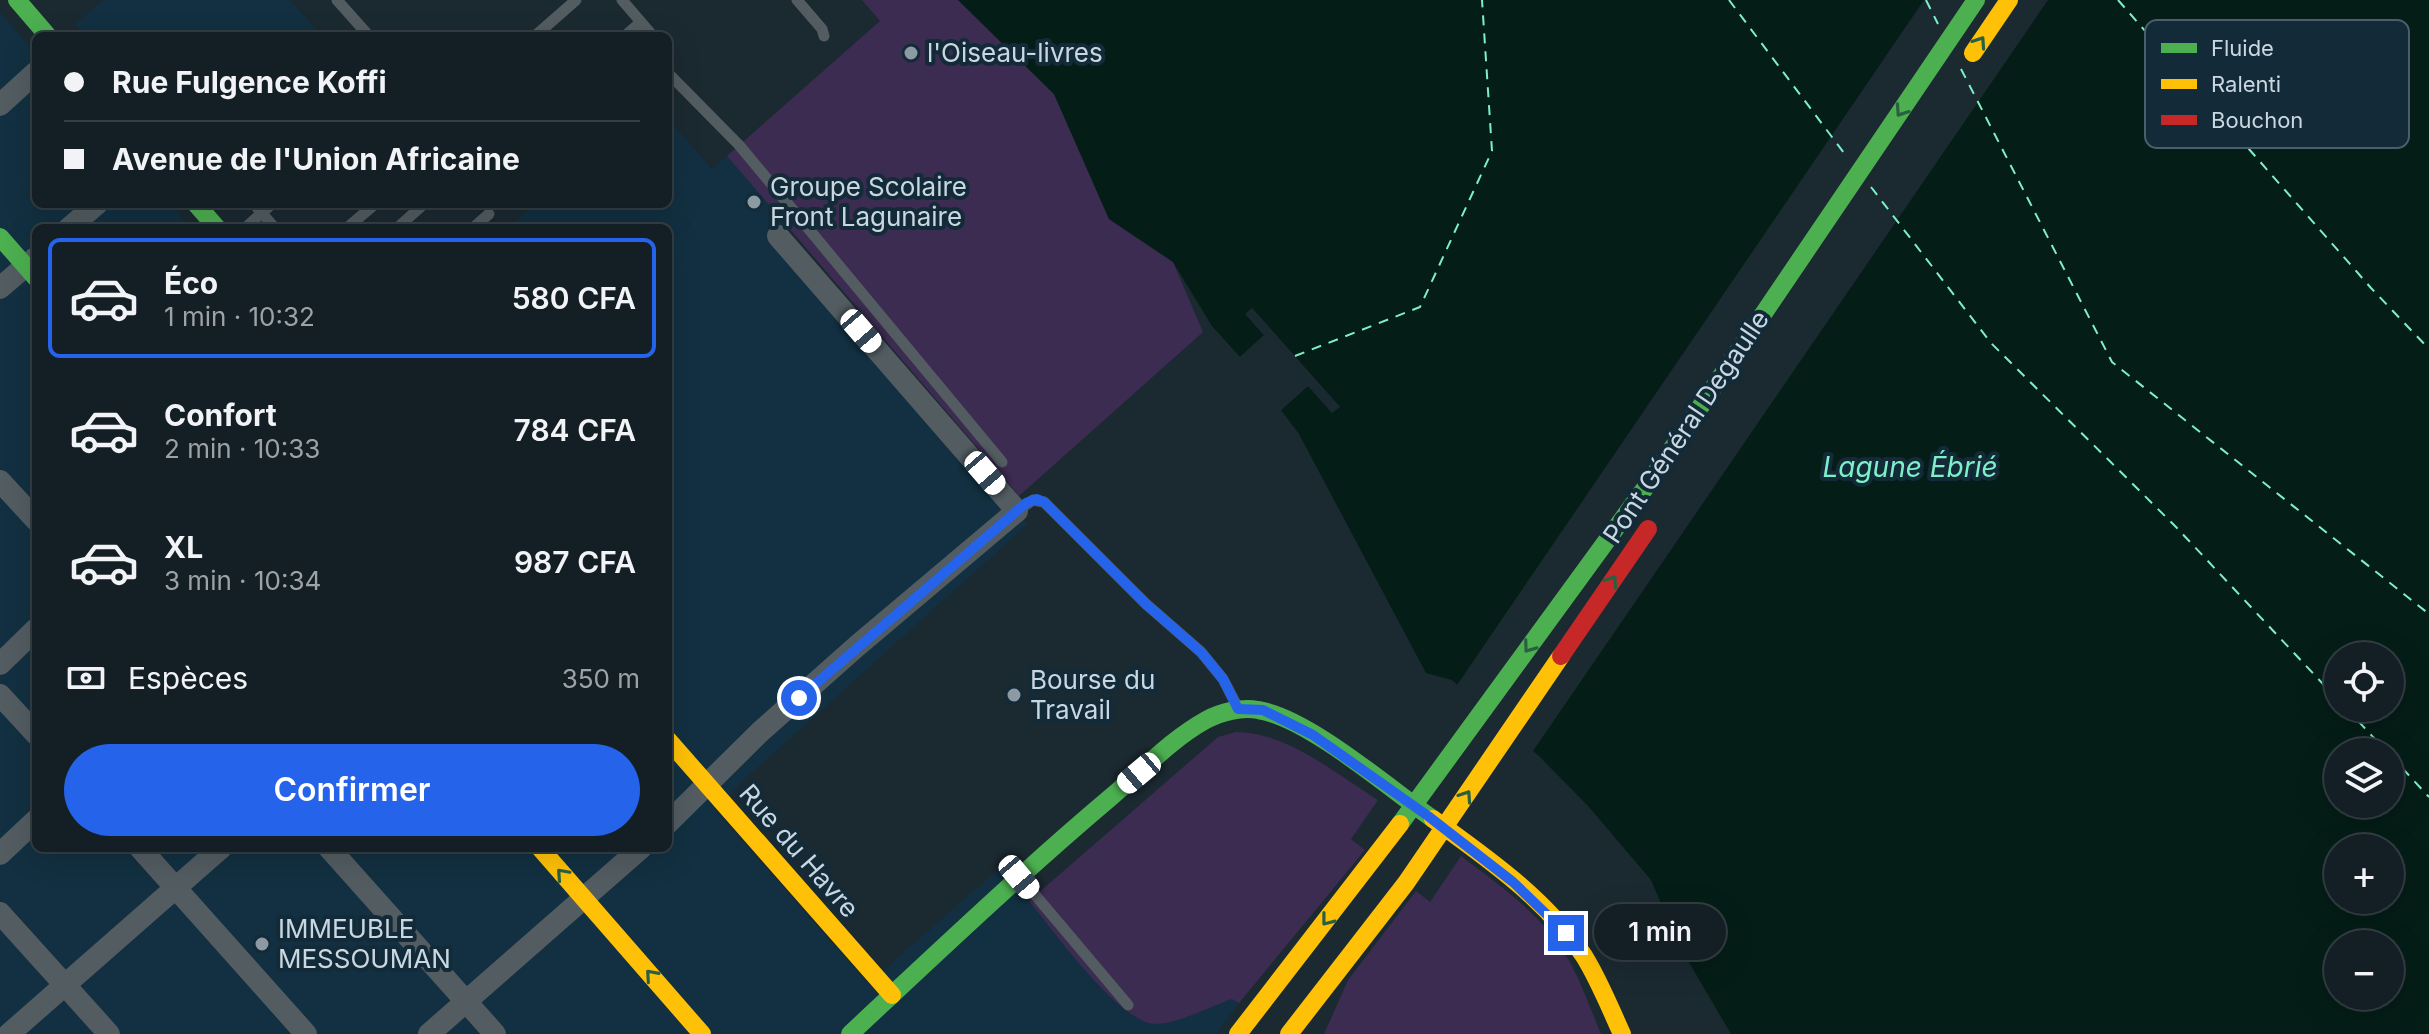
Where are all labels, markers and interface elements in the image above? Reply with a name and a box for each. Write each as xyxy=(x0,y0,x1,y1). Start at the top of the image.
legend xyxy=(2145,20,2409,148)
text: Fluide xyxy=(2211,35,2274,61)
place label: l'Oiseau-livres xyxy=(927,37,1103,68)
one-way arrow xyxy=(1970,37,1985,51)
marker: l'Oiseau-livres xyxy=(902,44,920,62)
text: Rue Fulgence Koffi xyxy=(112,64,387,100)
text: Ralenti xyxy=(2211,71,2281,97)
one-way arrow xyxy=(1896,102,1911,117)
text: Bouchon xyxy=(2211,107,2303,133)
text: Avenue de l'Union Africaine xyxy=(112,141,520,177)
place label: Groupe Scolaire Front Lagunaire xyxy=(770,171,967,232)
marker: Groupe Scolaire Front Lagunaire xyxy=(745,193,763,211)
icon: car xyxy=(68,262,140,334)
text: Éco xyxy=(164,265,218,301)
text: 580 CFA xyxy=(512,280,636,316)
text: 1 min · 10:32 xyxy=(164,301,315,332)
car xyxy=(836,305,886,357)
street label: Pont Général Degaulle xyxy=(1596,305,1775,549)
icon: car xyxy=(68,394,140,466)
text: Confort xyxy=(164,397,277,433)
text: 784 CFA xyxy=(514,412,636,448)
text: 2 min · 10:33 xyxy=(164,433,320,464)
car xyxy=(960,447,1010,499)
water label: Lagune Ébrié xyxy=(1822,450,1998,484)
icon: car xyxy=(68,526,140,598)
text: XL xyxy=(164,529,203,565)
text: 987 CFA xyxy=(514,544,636,580)
text: 3 min · 10:34 xyxy=(164,565,321,596)
one-way arrow xyxy=(1603,575,1618,589)
one-way arrow xyxy=(1525,638,1539,652)
map controls xyxy=(2324,642,2404,1010)
button: locate xyxy=(2324,642,2404,722)
icon: cash xyxy=(64,656,108,700)
text: Espèces xyxy=(128,660,248,696)
text: 350 m xyxy=(562,663,640,694)
place label: Bourse du Travail xyxy=(1030,664,1155,725)
route start xyxy=(781,680,817,716)
marker: Bourse du Travail xyxy=(1005,686,1023,704)
button: layers xyxy=(2324,738,2404,818)
button: Confirmer xyxy=(64,744,640,836)
car xyxy=(1113,748,1165,798)
street label: Rue du Havre xyxy=(733,778,865,923)
one-way arrow xyxy=(1456,790,1471,804)
button: + xyxy=(2324,834,2404,914)
car xyxy=(994,851,1044,903)
one-way arrow xyxy=(558,868,572,883)
callout: 1 min xyxy=(1594,905,1726,961)
one-way arrow xyxy=(1322,911,1336,926)
place label: IMMEUBLE MESSOUMAN xyxy=(278,913,451,974)
route end xyxy=(1548,915,1584,951)
text: 1 min xyxy=(1628,916,1692,947)
button: − xyxy=(2324,930,2404,1010)
marker: IMMEUBLE MESSOUMAN xyxy=(253,935,271,953)
one-way arrow xyxy=(646,970,661,984)

